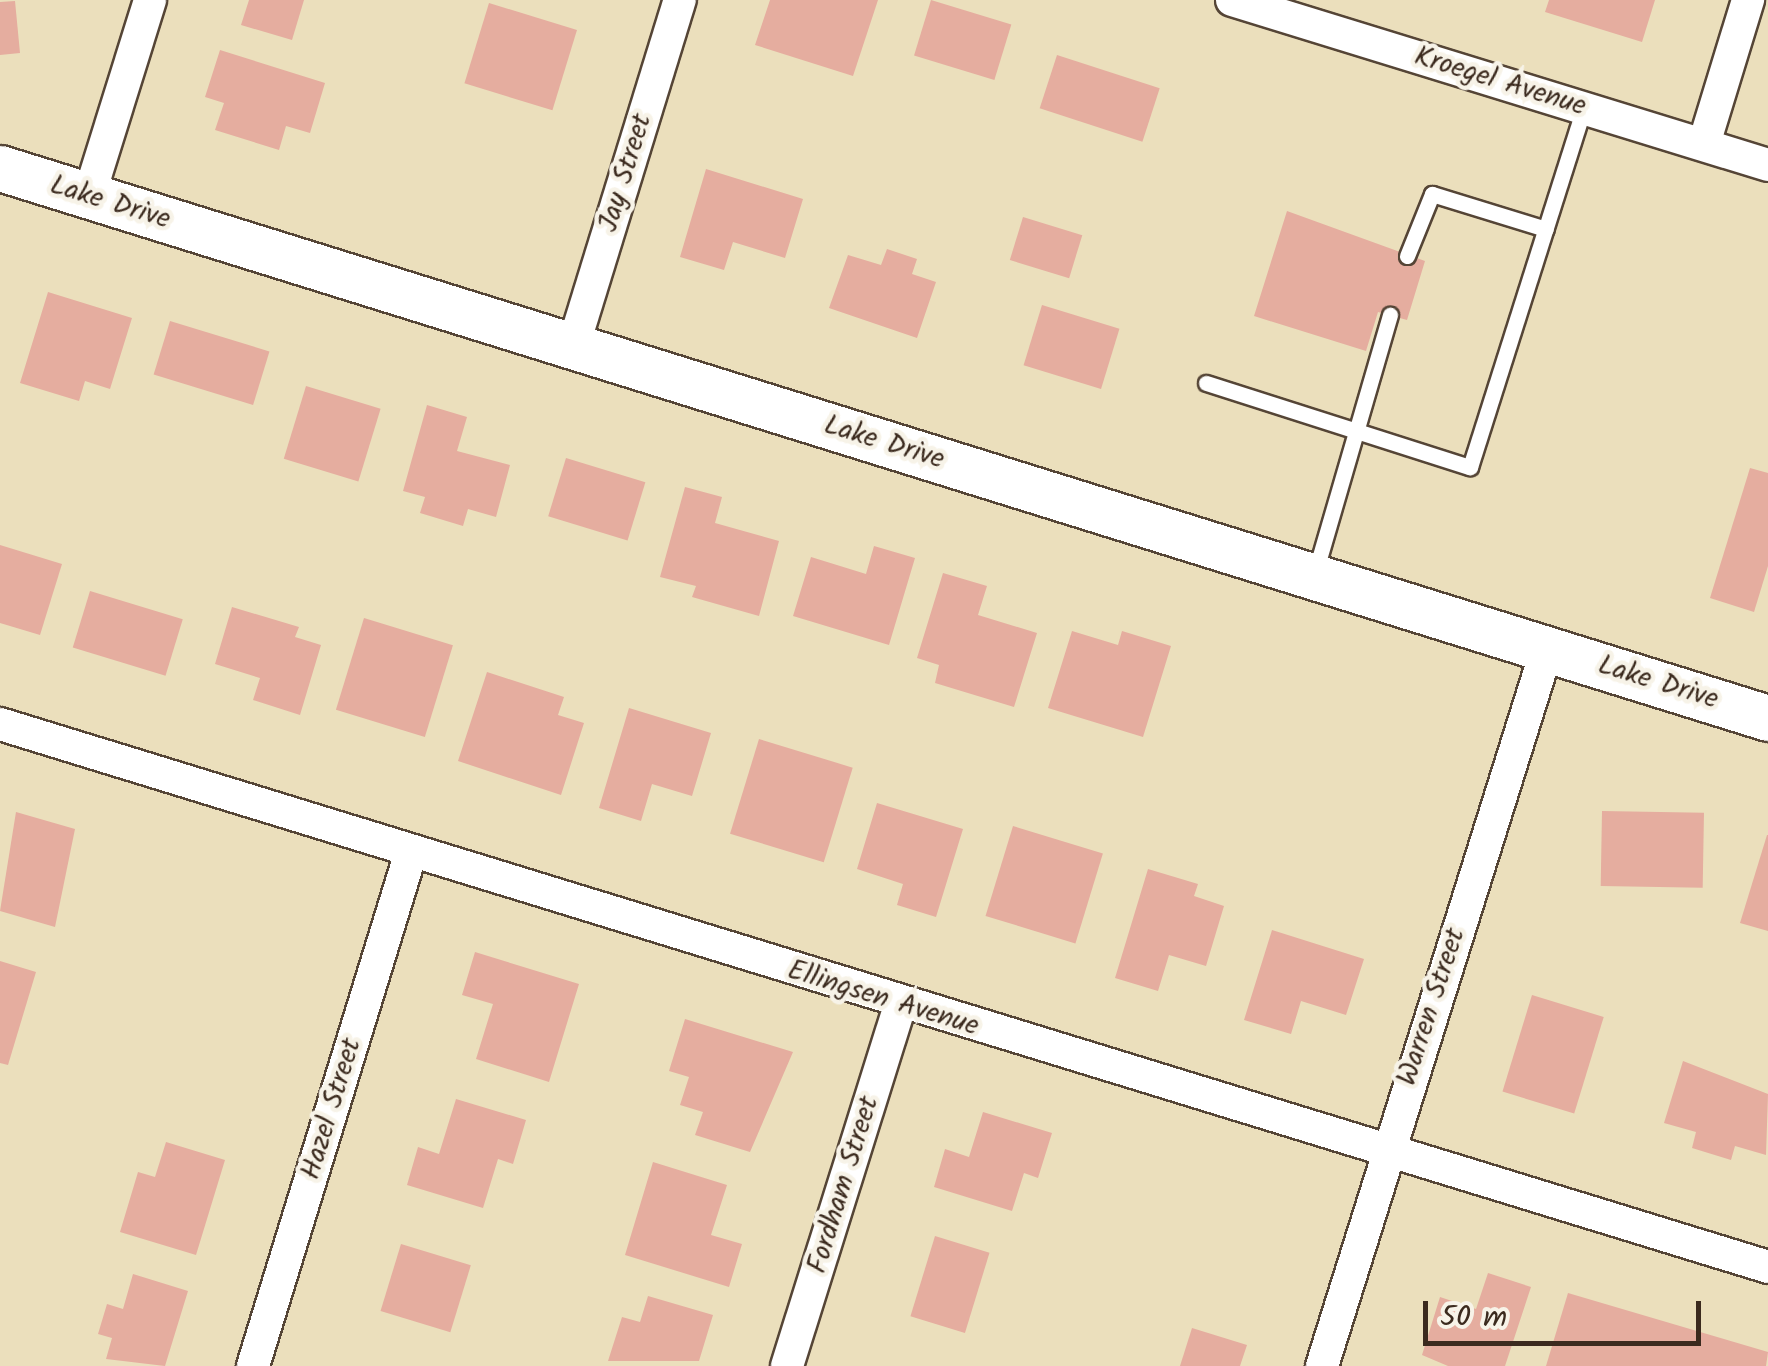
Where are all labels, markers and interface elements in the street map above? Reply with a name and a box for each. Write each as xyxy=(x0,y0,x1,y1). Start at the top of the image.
street label: Kroegel Avenue xyxy=(1410,40,1590,124)
street label: Jay Street xyxy=(592,110,660,236)
street label: Lake Drive xyxy=(46,169,174,237)
street label: Lake Drive xyxy=(820,409,948,477)
street label: Lake Drive xyxy=(1594,649,1722,717)
street label: Warren Street xyxy=(1391,924,1473,1090)
street label: Ellingsen Avenue xyxy=(783,954,983,1044)
street label: Hazel Street xyxy=(295,1034,369,1184)
street label: Fordham Street xyxy=(801,1092,887,1278)
scale bar xyxy=(1428,1281,1706,1343)
text: 50 m xyxy=(1440,1294,1507,1342)

